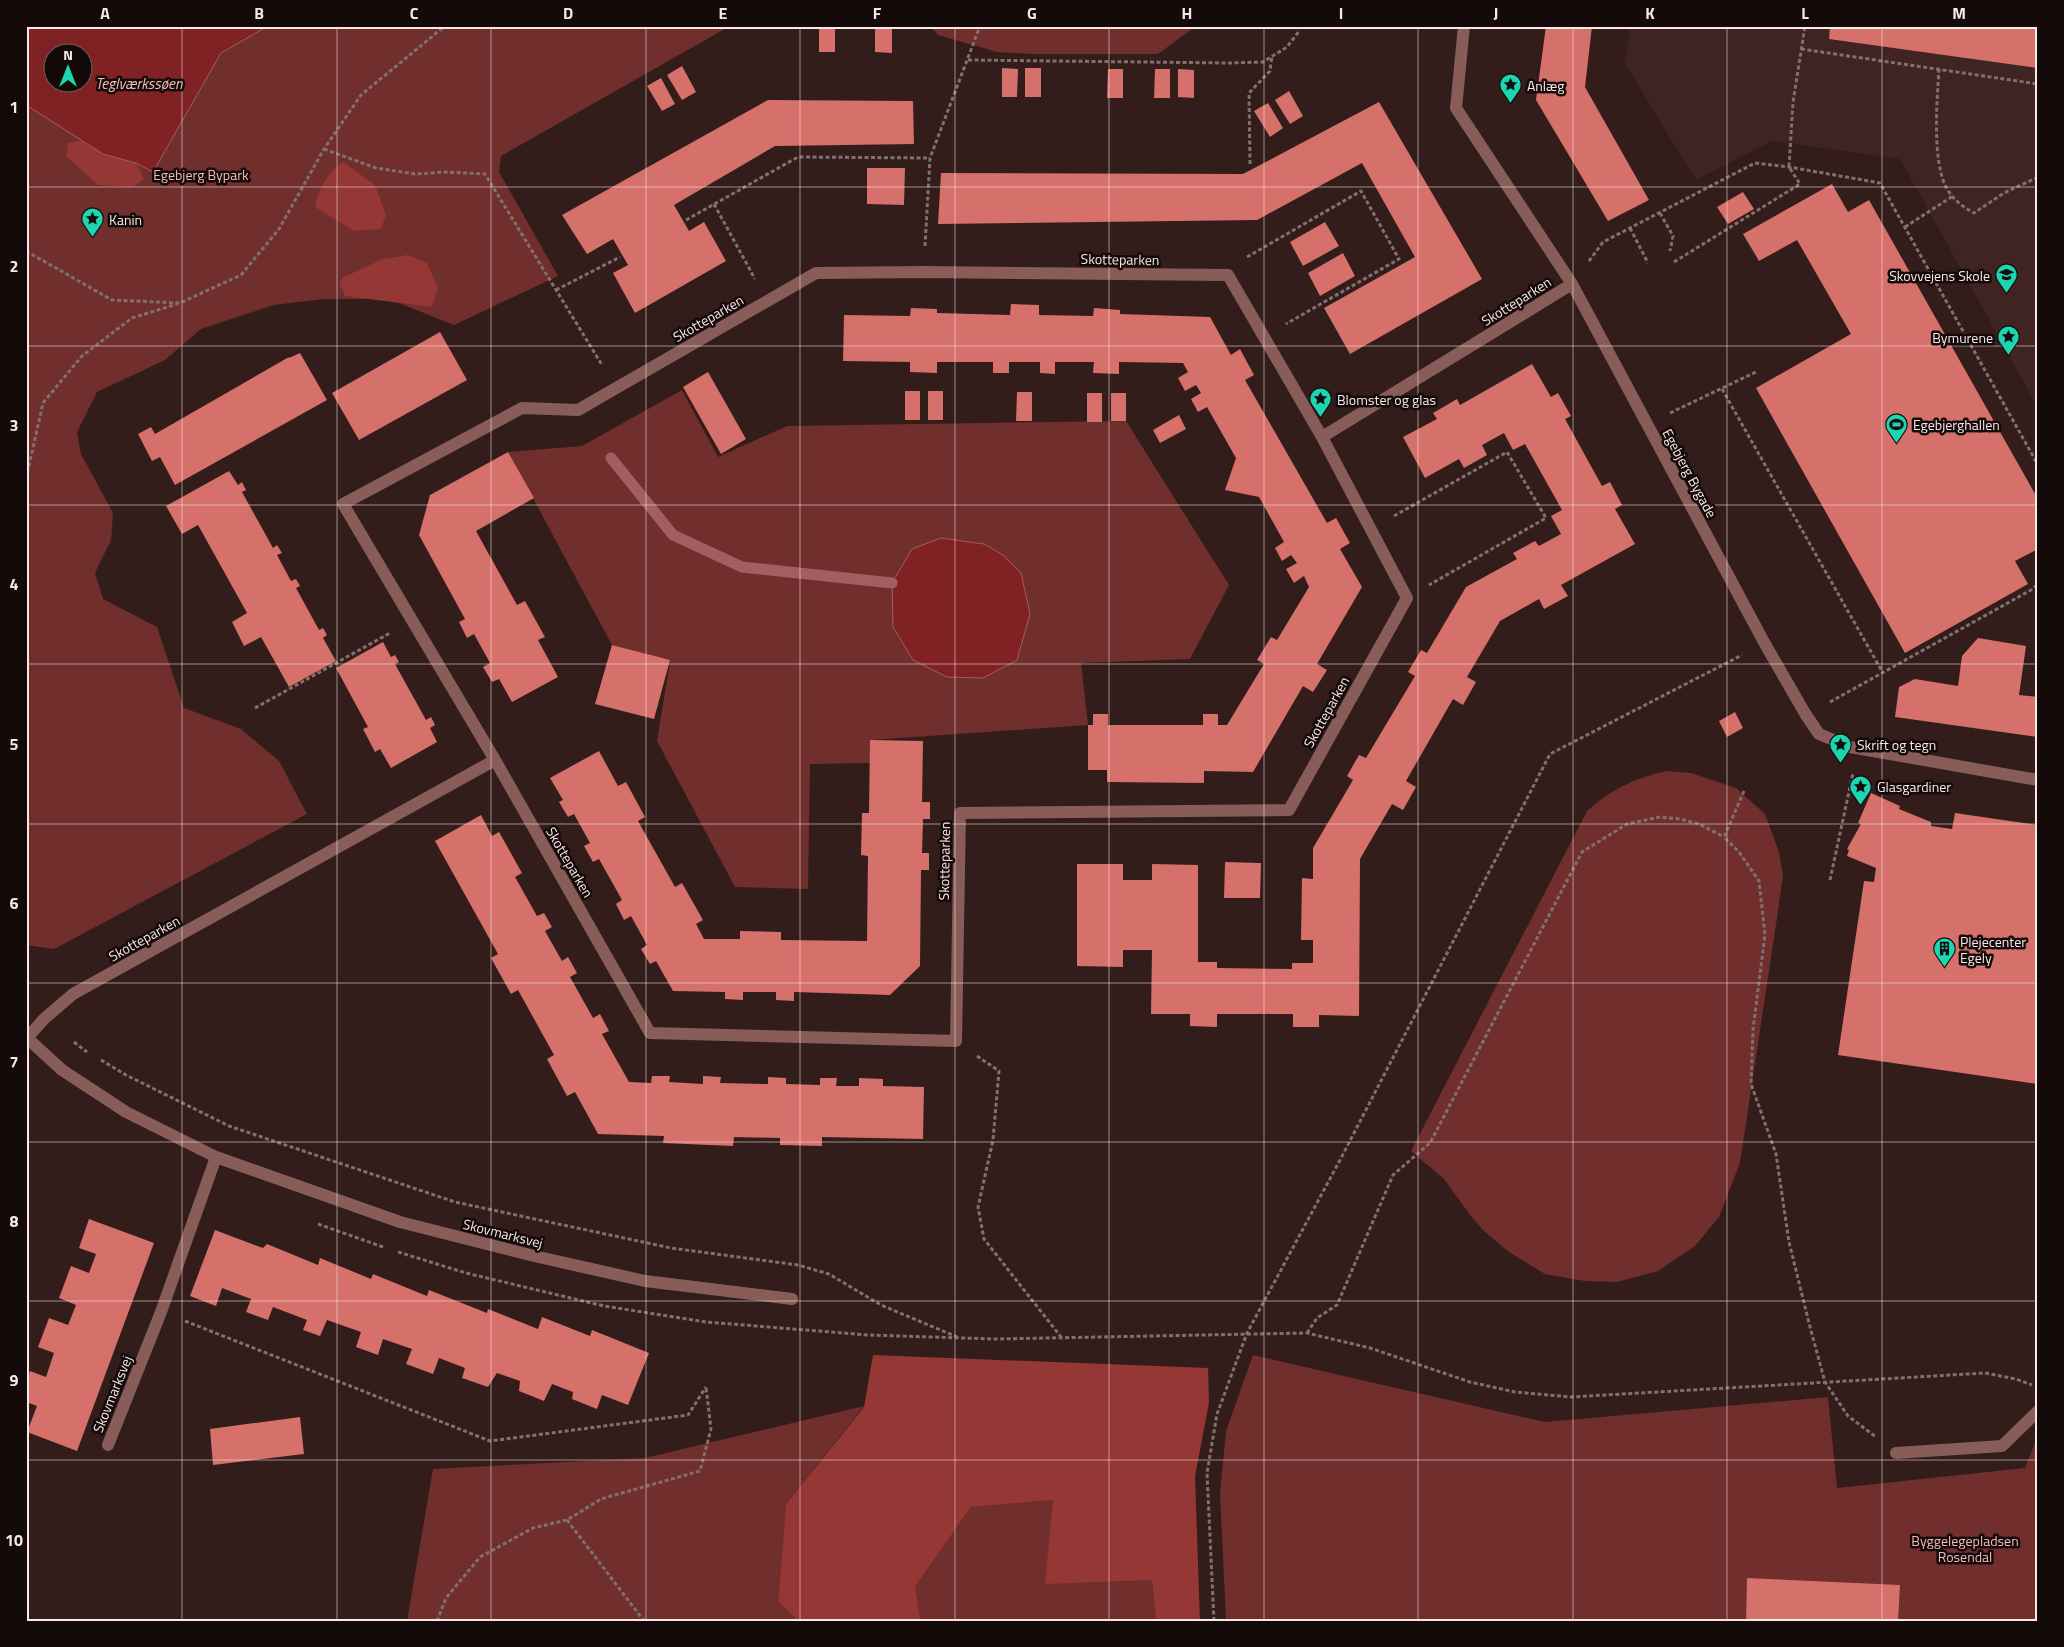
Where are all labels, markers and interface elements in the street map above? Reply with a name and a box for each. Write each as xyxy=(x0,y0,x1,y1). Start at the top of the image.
text: A xyxy=(100,1,110,25)
text: B xyxy=(254,1,264,25)
text: C xyxy=(410,1,419,25)
text: D xyxy=(563,1,573,25)
text: E xyxy=(719,1,728,25)
text: F xyxy=(873,1,882,25)
text: G xyxy=(1027,1,1037,25)
text: H xyxy=(1182,1,1192,25)
text: I xyxy=(1339,1,1343,25)
text: J xyxy=(1494,1,1498,25)
text: K xyxy=(1645,1,1655,25)
text: L xyxy=(1801,1,1809,25)
text: M xyxy=(1952,1,1966,25)
north arrow xyxy=(42,42,92,92)
text: N xyxy=(63,44,73,65)
water label: Teglværkssøen xyxy=(96,72,183,95)
place icon: Anlæg xyxy=(1499,73,1523,104)
place label: Anlæg xyxy=(1527,75,1565,96)
text: 1 xyxy=(10,95,18,119)
park label: Egebjerg Bypark xyxy=(153,164,249,185)
place icon: Kanin xyxy=(81,207,105,238)
place label: Kanin xyxy=(109,209,142,230)
street label: Skotteparken xyxy=(1080,248,1160,270)
text: 2 xyxy=(10,254,18,278)
school or university icon: Skovvejens Skole xyxy=(1994,263,2018,294)
place label: Skovvejens Skole xyxy=(1889,265,1990,286)
street label: Skotteparken xyxy=(1477,271,1555,331)
street label: Skotteparken xyxy=(669,289,747,347)
place icon: Bymurene xyxy=(1997,325,2021,356)
place label: Bymurene xyxy=(1932,327,1993,348)
place icon: Blomster og glas xyxy=(1309,387,1333,418)
place label: Blomster og glas xyxy=(1337,389,1436,410)
sports icon: Egebjerghallen xyxy=(1885,412,1909,443)
text: 3 xyxy=(10,413,18,437)
place label: Egebjerghallen xyxy=(1913,414,2000,435)
street label: Egebjerg Bygade xyxy=(1658,425,1722,521)
text: 4 xyxy=(10,572,19,596)
street label: Skotteparken xyxy=(1298,672,1354,752)
text: 5 xyxy=(10,732,19,756)
place icon: Skrift og tegn xyxy=(1829,732,1853,763)
place label: Skrift og tegn xyxy=(1857,734,1936,755)
place icon: Glasgardiner xyxy=(1849,774,1873,805)
place label: Glasgardiner xyxy=(1877,776,1951,797)
street label: Skotteparken xyxy=(933,821,955,901)
street label: Skotteparken xyxy=(541,823,599,901)
text: 6 xyxy=(10,891,19,915)
street label: Skotteparken xyxy=(104,910,184,966)
place label: Plejecenter Egely xyxy=(1960,931,2026,968)
building icon: Plejecenter Egely xyxy=(1932,937,1956,968)
text: 7 xyxy=(10,1050,18,1074)
text: 8 xyxy=(10,1209,19,1233)
street label: Skovmarksvej xyxy=(461,1213,545,1253)
street label: Skovmarksvej xyxy=(87,1352,137,1436)
text: 9 xyxy=(10,1368,19,1392)
text: 10 xyxy=(5,1528,23,1552)
park label: Byggelegepladsen Rosendal xyxy=(1911,1530,2019,1567)

